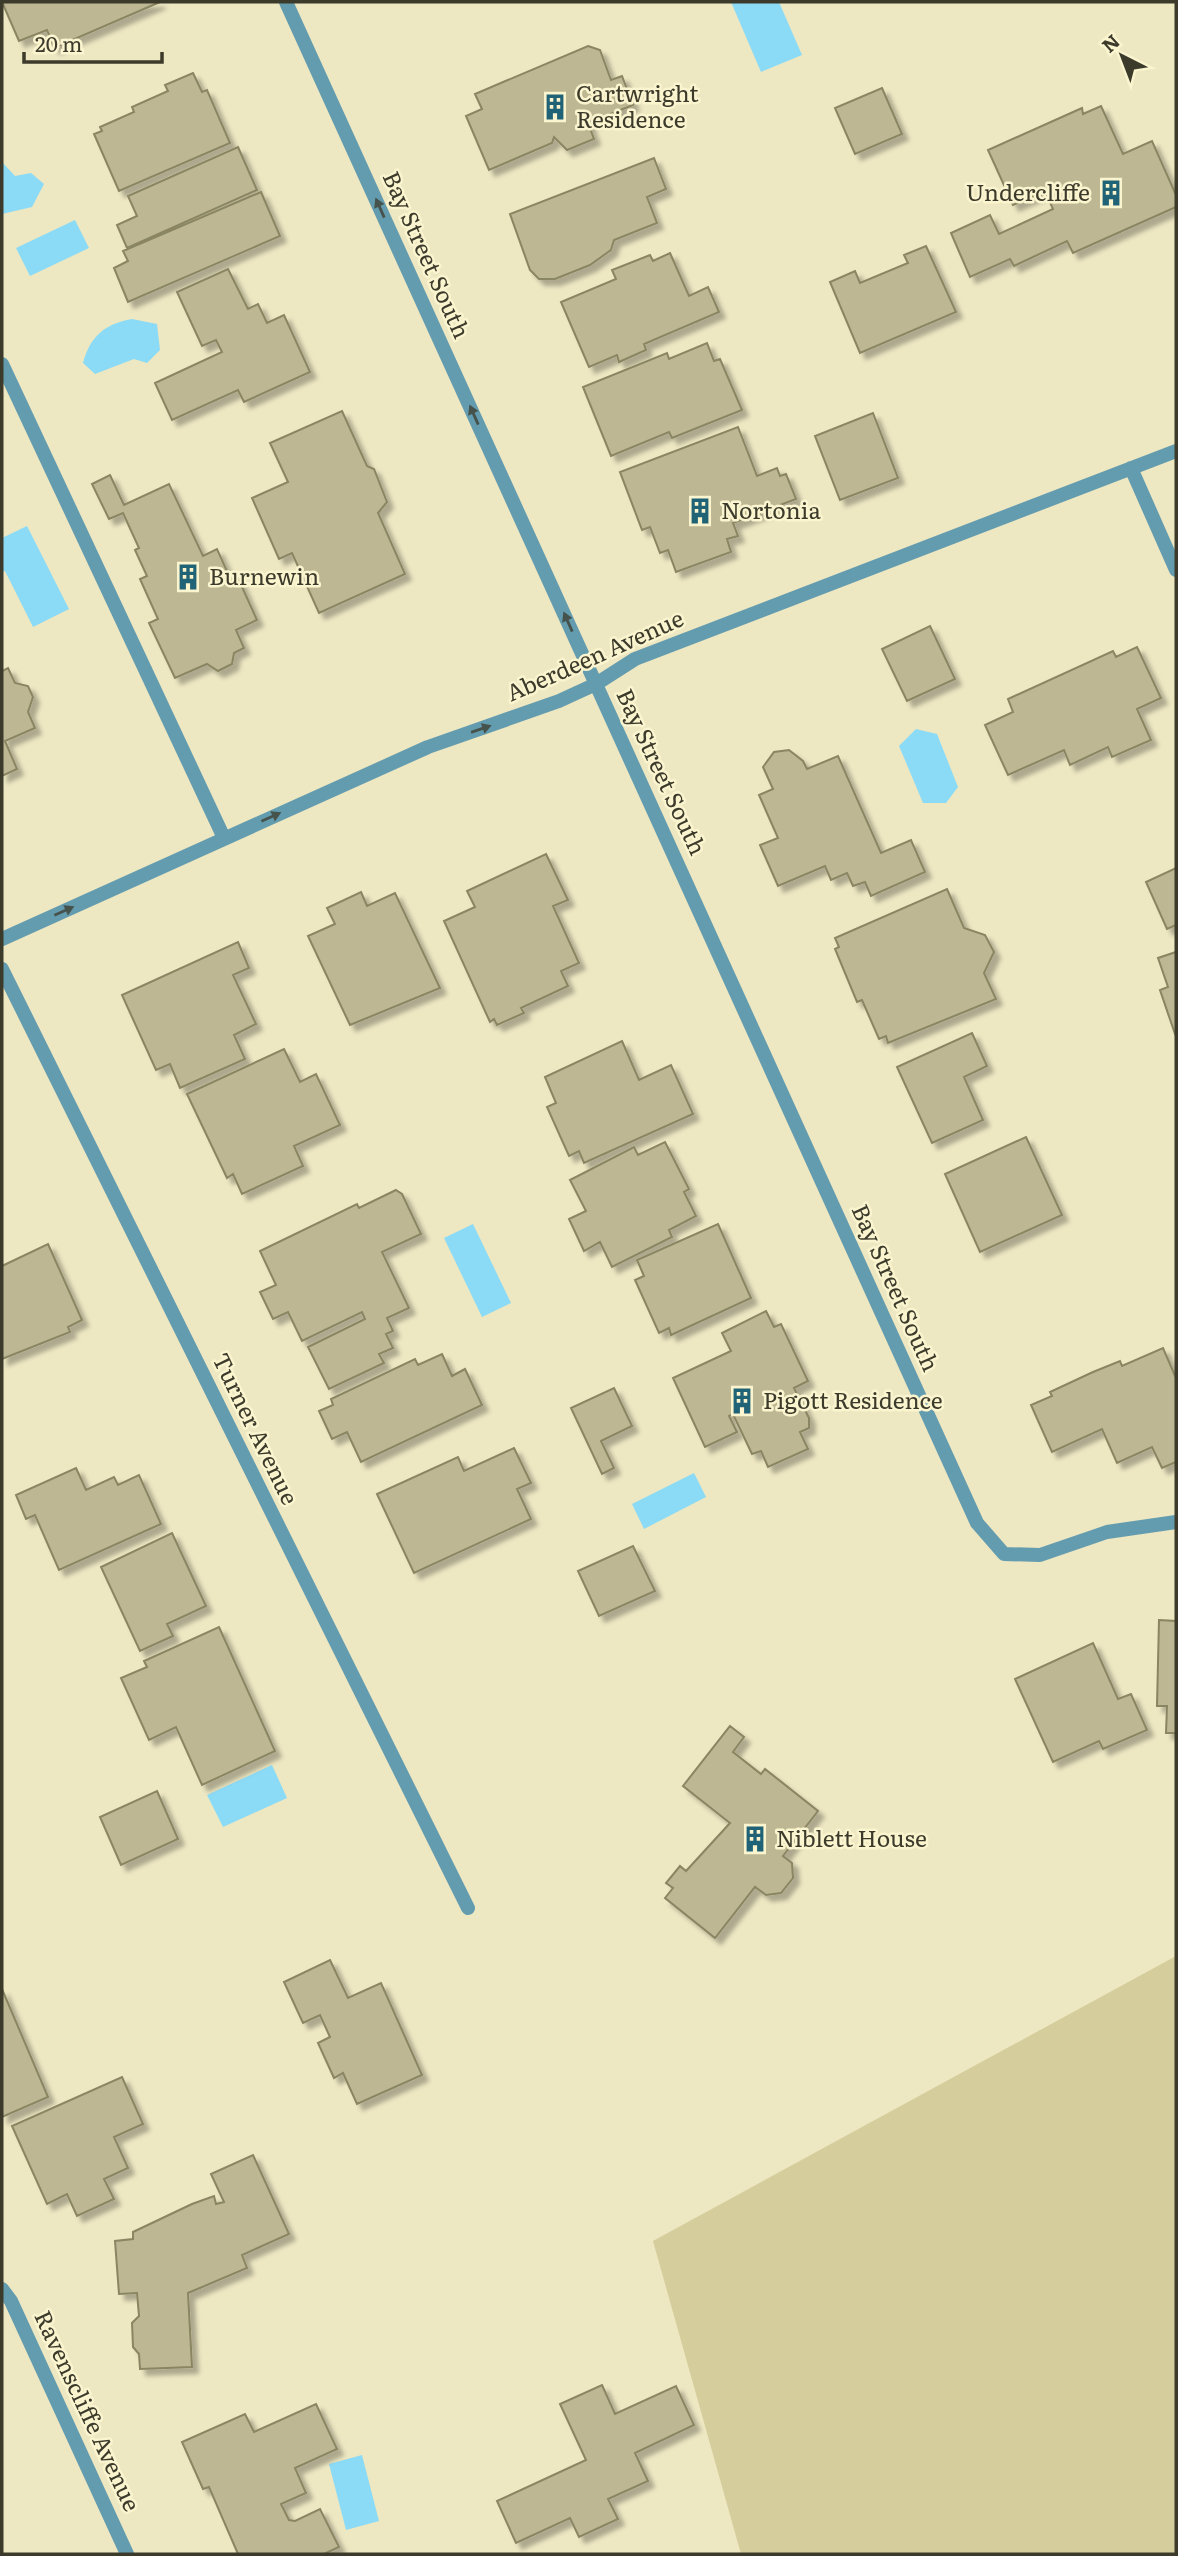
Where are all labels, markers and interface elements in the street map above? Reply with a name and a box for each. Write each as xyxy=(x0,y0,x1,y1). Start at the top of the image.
scale bar xyxy=(24,21,163,65)
north arrow xyxy=(1087,21,1157,91)
text: 20 m xyxy=(35,27,82,58)
text: N xyxy=(1095,27,1125,58)
place label: Cartwright Residence xyxy=(576,75,699,135)
building icon: Cartwright Residence xyxy=(540,92,570,122)
street label: Bay Street South xyxy=(376,165,480,343)
place label: Undercliffe xyxy=(966,174,1090,208)
building icon: Undercliffe xyxy=(1096,178,1126,208)
one-way arrow xyxy=(374,198,386,218)
one-way arrow xyxy=(468,405,480,425)
place label: Nortonia xyxy=(721,492,821,526)
building icon: Nortonia xyxy=(685,496,715,526)
place label: Burnewin xyxy=(209,558,319,592)
building icon: Burnewin xyxy=(173,562,203,592)
street label: Aberdeen Avenue xyxy=(500,600,688,709)
one-way arrow xyxy=(562,612,574,632)
street label: Bay Street South xyxy=(609,682,716,860)
one-way arrow xyxy=(470,723,491,734)
one-way arrow xyxy=(261,811,281,823)
one-way arrow xyxy=(54,905,74,917)
street label: Bay Street South xyxy=(845,1198,949,1376)
street label: Turner Avenue xyxy=(205,1347,308,1510)
place label: Pigott Residence xyxy=(763,1382,943,1416)
building icon: Pigott Residence xyxy=(727,1386,757,1416)
place label: Niblett House xyxy=(776,1820,927,1854)
building icon: Niblett House xyxy=(740,1824,770,1854)
street label: Ravenscliffe Avenue xyxy=(27,2304,150,2516)

